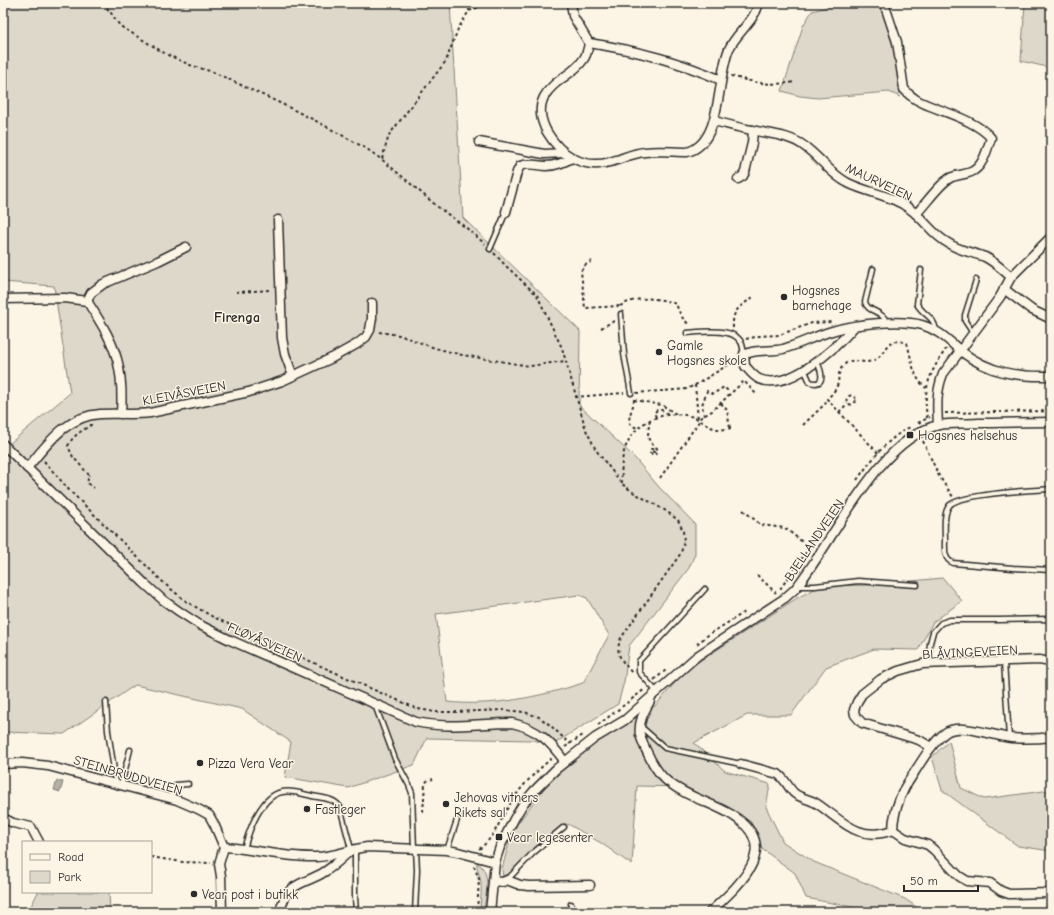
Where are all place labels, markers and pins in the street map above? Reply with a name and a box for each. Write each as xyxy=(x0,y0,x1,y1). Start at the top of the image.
place label: Hogsnes barnehage xyxy=(792,283,852,313)
marker: Hogsnes barnehage xyxy=(779,292,789,302)
place label: Gamle Hogsnes skole xyxy=(667,338,747,368)
marker: Gamle Hogsnes skole xyxy=(654,347,664,357)
place label: Hogsnes helsehus xyxy=(918,428,1017,443)
marker: Hogsnes helsehus xyxy=(905,430,915,440)
place label: Pizza Vera Vear xyxy=(208,756,294,771)
marker: Pizza Vera Vear xyxy=(195,758,205,768)
place label: Jehovas vitners Rikets sal xyxy=(454,790,538,820)
marker: Jehovas vitners Rikets sal xyxy=(441,799,451,809)
place label: Fastleger xyxy=(315,802,366,817)
marker: Fastleger xyxy=(302,804,312,814)
place label: Vear legesenter xyxy=(507,830,594,845)
marker: Vear legesenter xyxy=(494,832,504,842)
place label: Vear post i butikk xyxy=(202,887,299,902)
marker: Vear post i butikk xyxy=(189,889,199,899)

